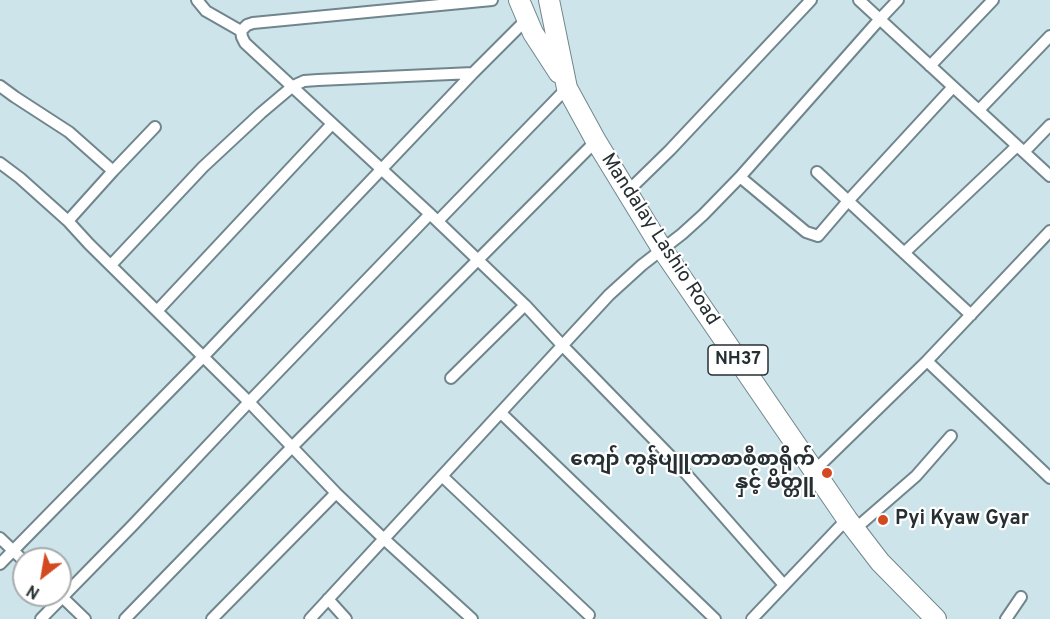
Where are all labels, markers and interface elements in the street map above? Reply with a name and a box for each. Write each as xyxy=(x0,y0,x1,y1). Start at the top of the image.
street label: Mandalay Lashio Road xyxy=(594,150,724,330)
road number: NH37 xyxy=(708,345,768,375)
place label: ကျော် ကွန်ပျူတာစာစီစာရိုက် နှင့် မိတ္တူ xyxy=(570,449,815,496)
marker: ကျော် ကွန်ပျူတာစာစီစာရိုက် နှင့် မိတ္တူ xyxy=(820,466,834,480)
place label: Pyi Kyaw Gyar xyxy=(895,508,1029,532)
marker: Pyi Kyaw Gyar xyxy=(876,513,890,527)
north arrow xyxy=(12,547,72,607)
text: N xyxy=(24,579,44,602)

